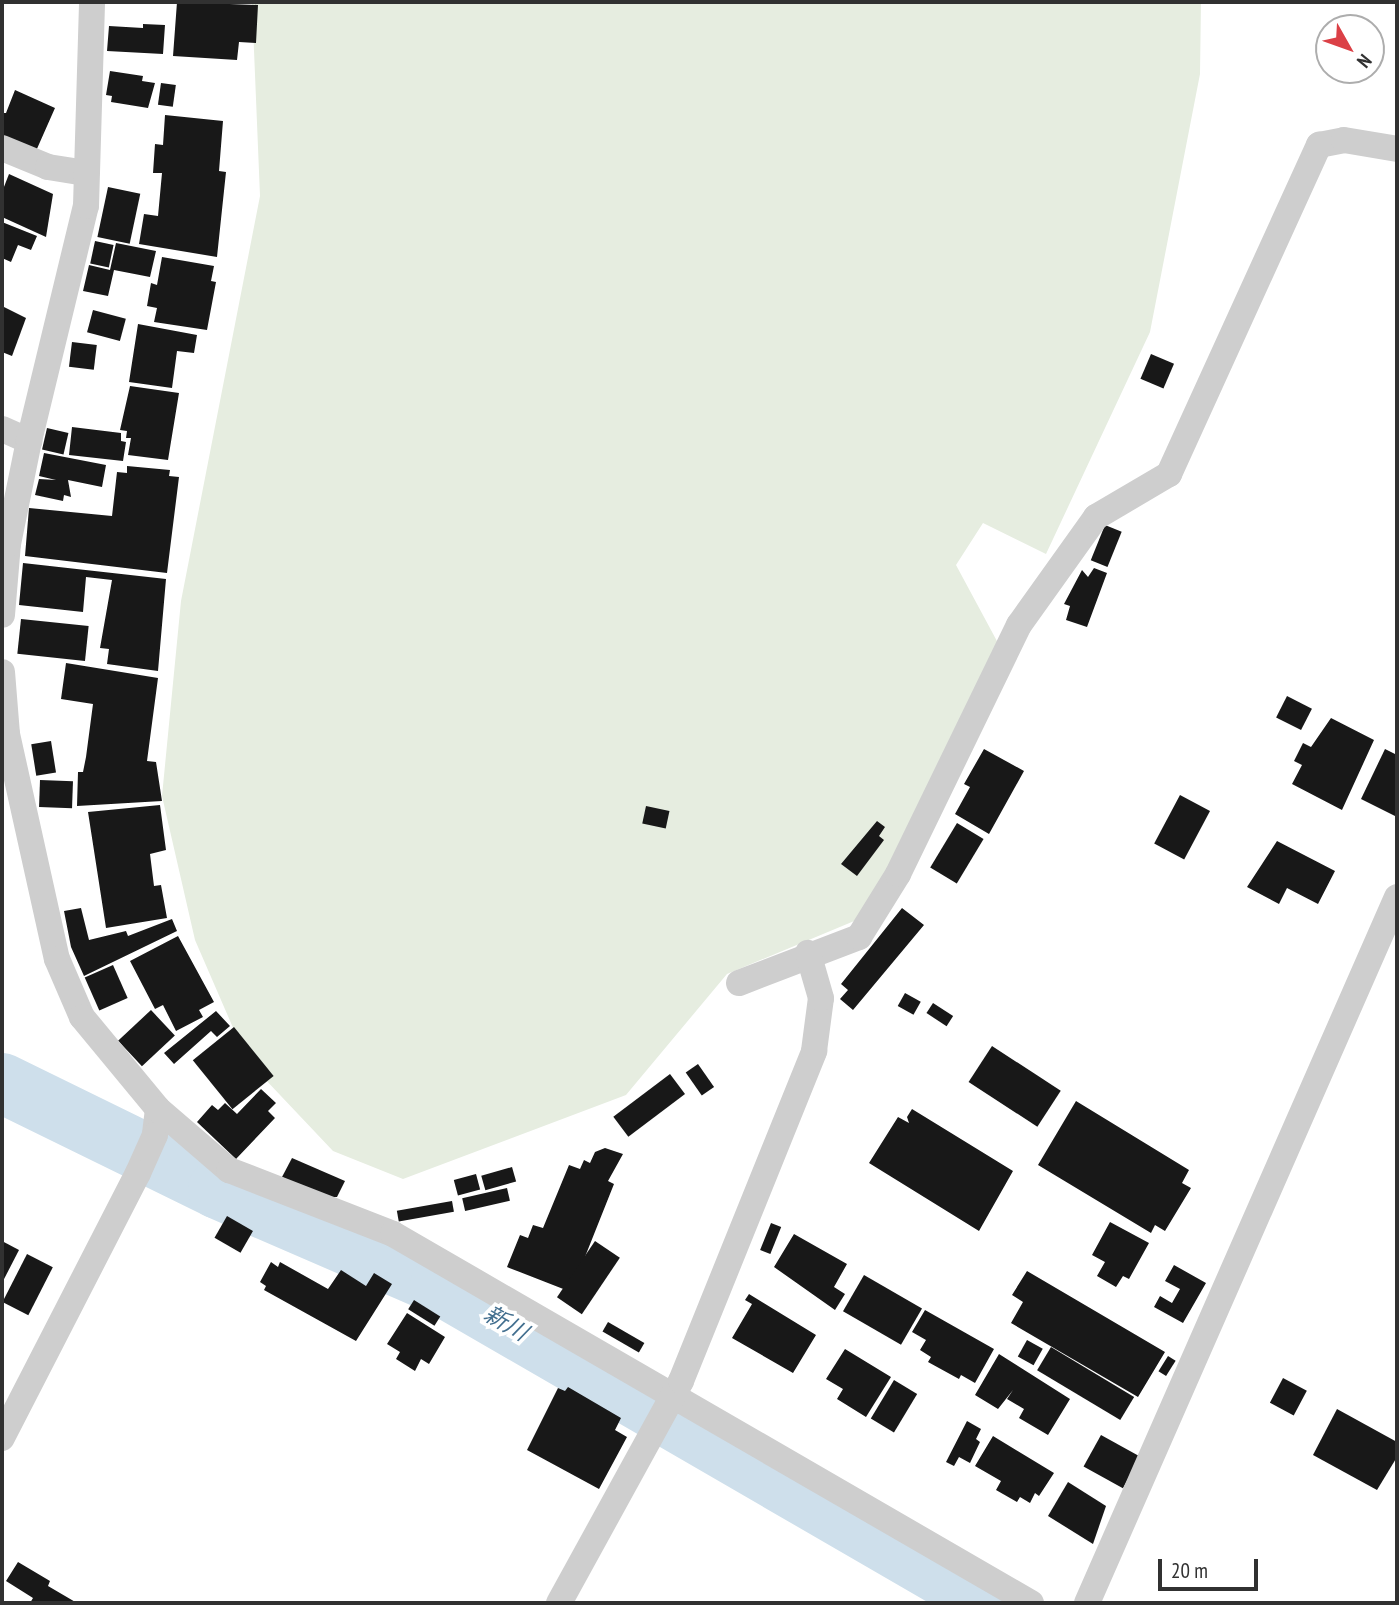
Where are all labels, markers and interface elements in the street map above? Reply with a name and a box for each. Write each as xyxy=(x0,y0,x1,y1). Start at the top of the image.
north arrow xyxy=(1315,14,1385,84)
text: N xyxy=(1352,50,1377,73)
water label: 新川 xyxy=(479,1300,533,1346)
scale bar xyxy=(1161,1546,1261,1590)
text: 20 m xyxy=(1171,1557,1208,1584)

